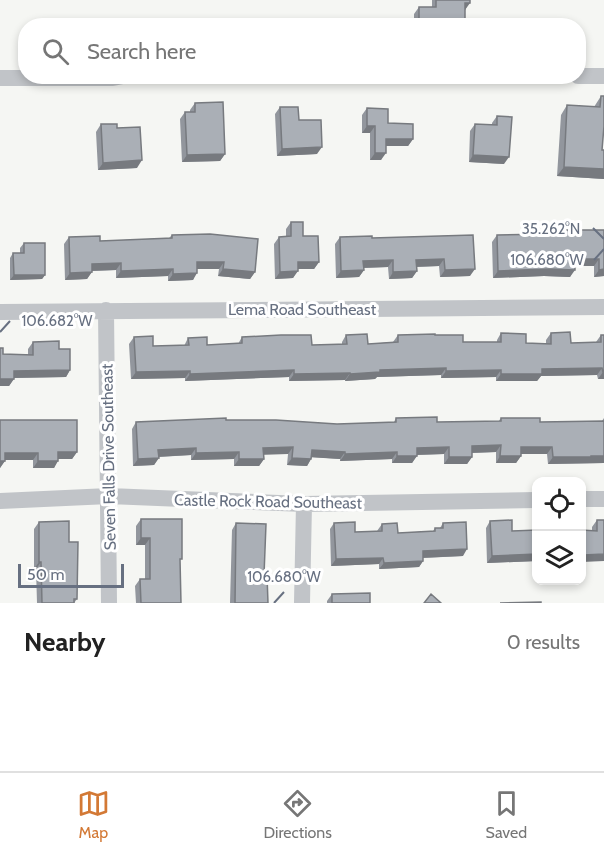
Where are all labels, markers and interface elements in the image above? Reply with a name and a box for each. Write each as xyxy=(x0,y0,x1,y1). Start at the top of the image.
search box xyxy=(18,18,586,84)
icon: search xyxy=(39,35,72,68)
text: Search here xyxy=(87,38,196,65)
text: 35.262°N xyxy=(522,220,580,238)
text: 106.680°W xyxy=(510,251,585,269)
street label: Lema Road Southeast xyxy=(228,300,377,319)
text: 106.682°W xyxy=(21,312,93,330)
street label: Seven Falls Drive Southeast xyxy=(97,363,120,551)
map controls xyxy=(532,477,586,585)
button: locate xyxy=(532,477,586,531)
street label: Castle Rock Road Southeast xyxy=(174,490,363,513)
button: layers xyxy=(532,531,586,585)
scale bar xyxy=(18,561,124,588)
text: 50 m xyxy=(27,565,64,584)
text: 106.680°W xyxy=(247,568,322,586)
text: Nearby xyxy=(24,626,105,658)
text: 0 results xyxy=(507,630,580,654)
tab: Map xyxy=(77,787,110,842)
tab: Directions xyxy=(264,787,332,842)
tab: Saved xyxy=(486,787,527,842)

